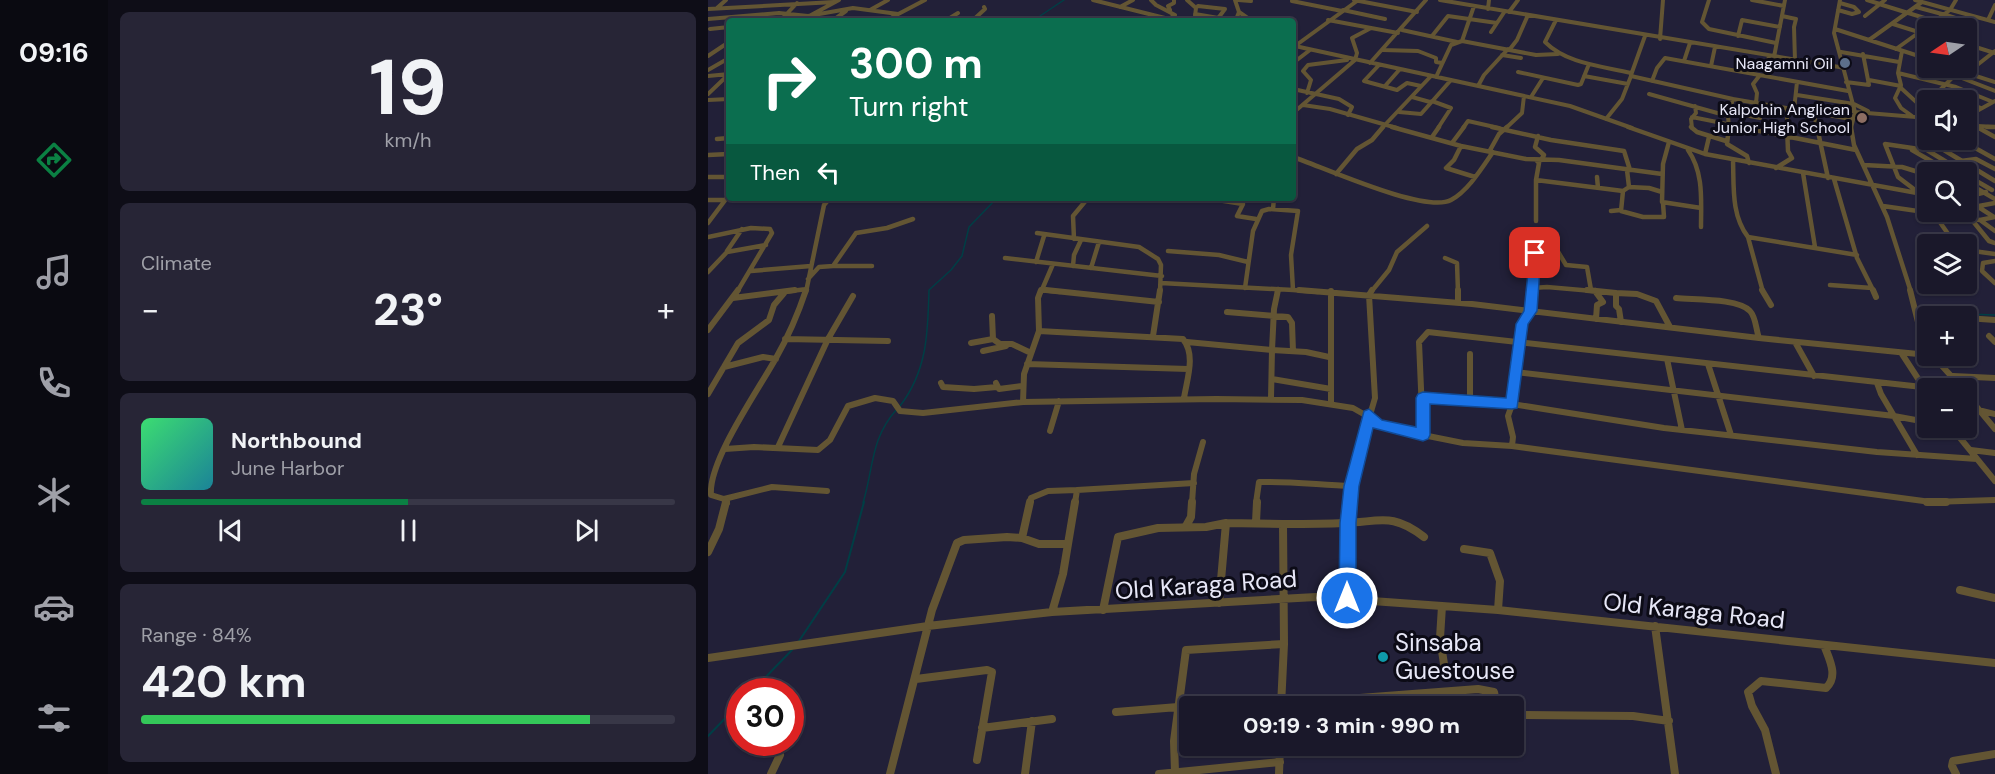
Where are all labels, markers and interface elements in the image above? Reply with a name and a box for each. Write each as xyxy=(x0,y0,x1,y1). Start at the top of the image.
north arrow xyxy=(1917,18,1977,78)
map controls xyxy=(1917,18,1977,438)
text: 09:16 xyxy=(19,35,89,70)
text: 300 m xyxy=(849,36,983,91)
text: 19 xyxy=(369,37,447,138)
icon: right xyxy=(750,42,828,120)
place label: Naagamni Oil xyxy=(1736,53,1833,74)
marker: Naagamni Oil xyxy=(1838,56,1852,70)
text: Turn right xyxy=(849,89,969,124)
button: sound xyxy=(1917,90,1977,150)
place label: Kalpohin Anglican Junior High School xyxy=(1713,99,1850,138)
marker: Kalpohin Anglican Junior High School xyxy=(1855,111,1869,125)
text: km/h xyxy=(384,127,432,153)
icon: directions xyxy=(33,139,75,181)
icon: left xyxy=(812,156,845,189)
text: Then xyxy=(750,158,800,187)
button: search xyxy=(1917,162,1977,222)
pin xyxy=(1509,227,1560,278)
button: layers xyxy=(1917,234,1977,294)
icon: arrive xyxy=(1518,236,1551,269)
text: Climate xyxy=(141,250,212,276)
icon: music xyxy=(33,251,75,293)
text: 23° xyxy=(373,280,443,339)
text: − xyxy=(141,288,159,331)
text: + xyxy=(657,288,675,331)
button: + xyxy=(1917,306,1977,366)
icon: phone xyxy=(33,362,75,404)
button: − xyxy=(1917,378,1977,438)
text: Northbound xyxy=(231,426,362,455)
text: June Harbor xyxy=(231,455,344,481)
icon: climate xyxy=(33,474,75,516)
icon: previous xyxy=(214,514,247,547)
icon: pause xyxy=(392,514,425,547)
icon: next xyxy=(570,514,603,547)
street label: Old Karaga Road xyxy=(1114,563,1298,606)
position arrow xyxy=(1315,566,1379,630)
icon: car xyxy=(33,586,75,628)
street label: Old Karaga Road xyxy=(1602,586,1786,635)
text: Range · 84% xyxy=(141,622,252,648)
place label: Sinsaba Guestouse xyxy=(1395,627,1515,686)
marker: Sinsaba Guestouse xyxy=(1376,650,1390,664)
text: 420 km xyxy=(141,652,307,711)
speed limit sign: 30 xyxy=(726,678,804,756)
icon: filters xyxy=(33,697,75,739)
text: 09:19 · 3 min · 990 m xyxy=(1243,711,1460,740)

